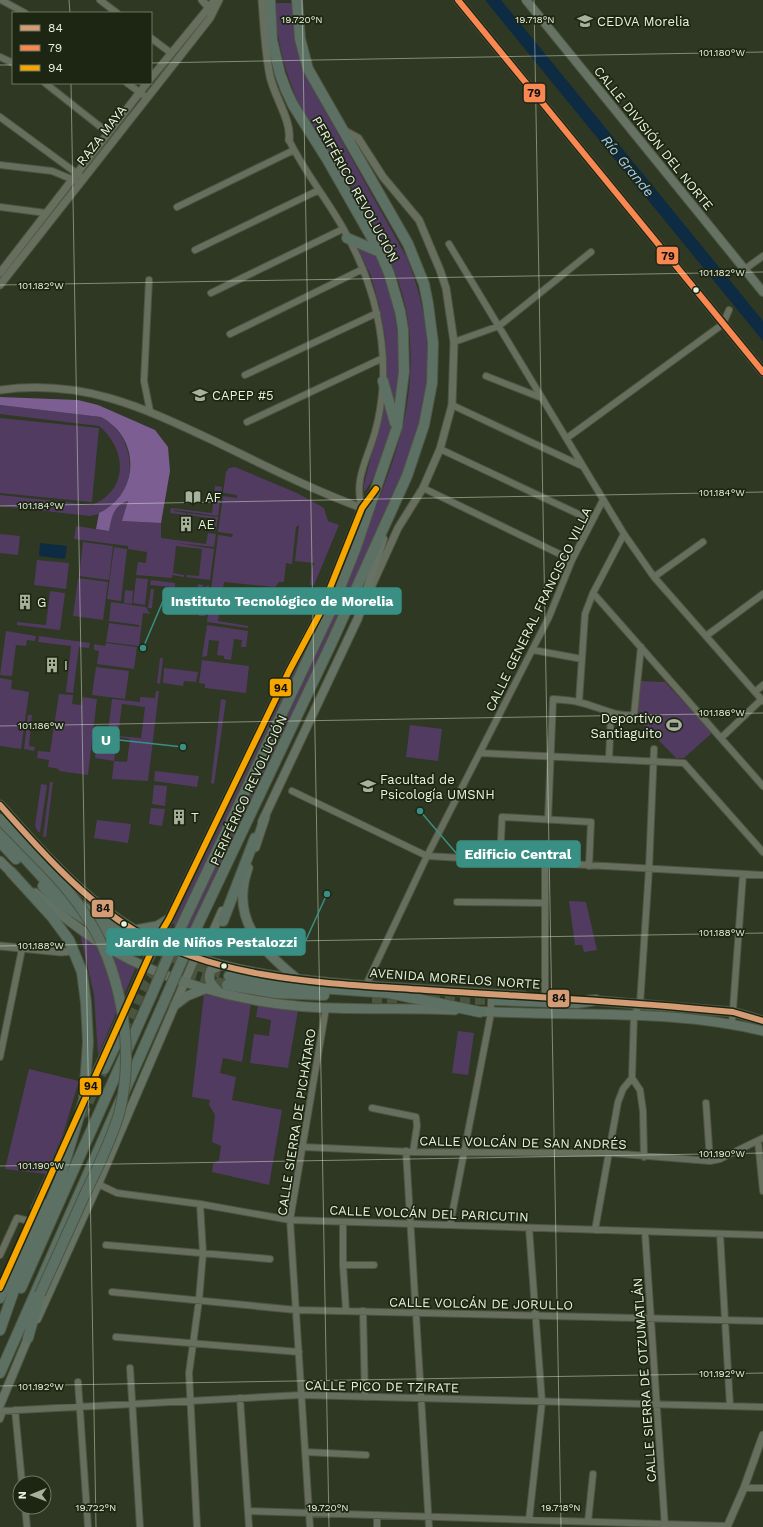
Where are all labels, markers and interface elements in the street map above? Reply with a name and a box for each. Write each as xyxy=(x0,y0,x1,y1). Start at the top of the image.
legend xyxy=(12,12,152,84)
school or university icon: CEDVA Morelia xyxy=(576,12,594,30)
text: 19.720°N xyxy=(281,14,323,25)
text: 19.718°N xyxy=(515,14,555,25)
place label: CEDVA Morelia xyxy=(597,14,690,29)
text: 84 xyxy=(48,21,63,35)
text: 79 xyxy=(48,41,62,55)
text: 101.180°W xyxy=(699,47,745,58)
text: 94 xyxy=(48,61,63,75)
street label: CALLE DIVISIÓN DEL NORTE xyxy=(591,63,717,213)
line badge: 79 xyxy=(523,83,546,103)
text: 79 xyxy=(527,87,541,100)
street label: RAZA MAYA xyxy=(73,102,130,168)
street label: PERIFÉRICO REVOLUCIÓN xyxy=(309,113,403,265)
water label: Río Grande xyxy=(598,132,658,200)
line badge: 79 xyxy=(656,246,679,265)
text: 79 xyxy=(661,250,675,263)
text: 101.182°W xyxy=(699,267,745,278)
text: 101.182°W xyxy=(18,280,64,291)
unlabelled marker xyxy=(691,285,701,295)
school or university icon: CAPEP #5 xyxy=(191,386,209,404)
place label: CAPEP #5 xyxy=(212,388,274,403)
text: 101.184°W xyxy=(699,487,745,498)
library icon: AF xyxy=(184,488,202,506)
place label: AF xyxy=(205,490,222,505)
text: 101.184°W xyxy=(18,500,64,511)
street label: CALLE GENERAL FRANCISCO VILLA xyxy=(482,504,595,714)
building icon: AE xyxy=(177,515,195,533)
place label: AE xyxy=(198,517,215,532)
callout: Instituto Tecnológico de Morelia xyxy=(163,588,401,614)
building icon: G xyxy=(16,593,34,611)
text: Instituto Tecnológico de Morelia xyxy=(171,593,394,609)
place label: G xyxy=(37,595,46,610)
building icon: I xyxy=(43,656,61,674)
place label: I xyxy=(64,658,68,673)
line badge: 94 xyxy=(269,678,292,697)
text: 94 xyxy=(274,682,288,695)
text: 101.186°W xyxy=(699,707,745,718)
place label: Deportivo Santiaguito xyxy=(591,711,662,741)
street label: PERIFÉRICO REVOLUCIÓN xyxy=(206,712,290,868)
sports icon: Deportivo Santiaguito xyxy=(665,716,683,734)
text: 101.186°W xyxy=(18,720,64,731)
callout: U xyxy=(93,727,119,753)
text: U xyxy=(101,732,111,748)
place label: Facultad de Psicología UMSNH xyxy=(380,772,495,802)
school or university icon: Facultad de Psicología UMSNH xyxy=(359,777,377,795)
building icon: T xyxy=(170,808,188,826)
place label: T xyxy=(191,810,199,825)
callout: Edificio Central xyxy=(457,841,580,867)
text: Edificio Central xyxy=(465,846,572,862)
line badge: 84 xyxy=(91,899,114,918)
text: 84 xyxy=(96,902,110,915)
unlabelled marker xyxy=(119,919,129,929)
text: 101.188°W xyxy=(699,927,745,938)
callout: Jardín de Niños Pestalozzi xyxy=(107,929,305,955)
text: Jardín de Niños Pestalozzi xyxy=(115,934,297,950)
text: 101.188°W xyxy=(18,940,64,951)
unlabelled marker xyxy=(219,961,229,971)
street label: AVENIDA MORELOS NORTE xyxy=(369,965,541,992)
line badge: 84 xyxy=(547,989,570,1008)
text: 84 xyxy=(552,992,566,1005)
street label: CALLE SIERRA DE PICHÁTARO xyxy=(273,1027,319,1217)
line badge: 94 xyxy=(79,1077,102,1096)
text: 94 xyxy=(84,1080,98,1093)
street label: CALLE VOLCÁN DE SAN ANDRÉS xyxy=(419,1132,627,1152)
text: 101.190°W xyxy=(699,1148,745,1159)
text: 101.190°W xyxy=(18,1160,64,1171)
street label: CALLE VOLCÁN DEL PARICUTIN xyxy=(329,1202,529,1224)
street label: CALLE SIERRA DE OTZUMATLÁN xyxy=(629,1277,659,1483)
street label: CALLE VOLCÁN DE JORULLO xyxy=(389,1293,573,1313)
text: 101.192°W xyxy=(699,1368,745,1379)
street label: CALLE PICO DE TZIRATE xyxy=(305,1378,459,1395)
text: 101.192°W xyxy=(18,1381,64,1392)
north arrow xyxy=(12,1475,52,1515)
text: N xyxy=(16,1491,29,1499)
text: 19.722°N xyxy=(76,1502,116,1513)
text: 19.720°N xyxy=(307,1502,349,1513)
text: 19.718°N xyxy=(541,1502,581,1513)

